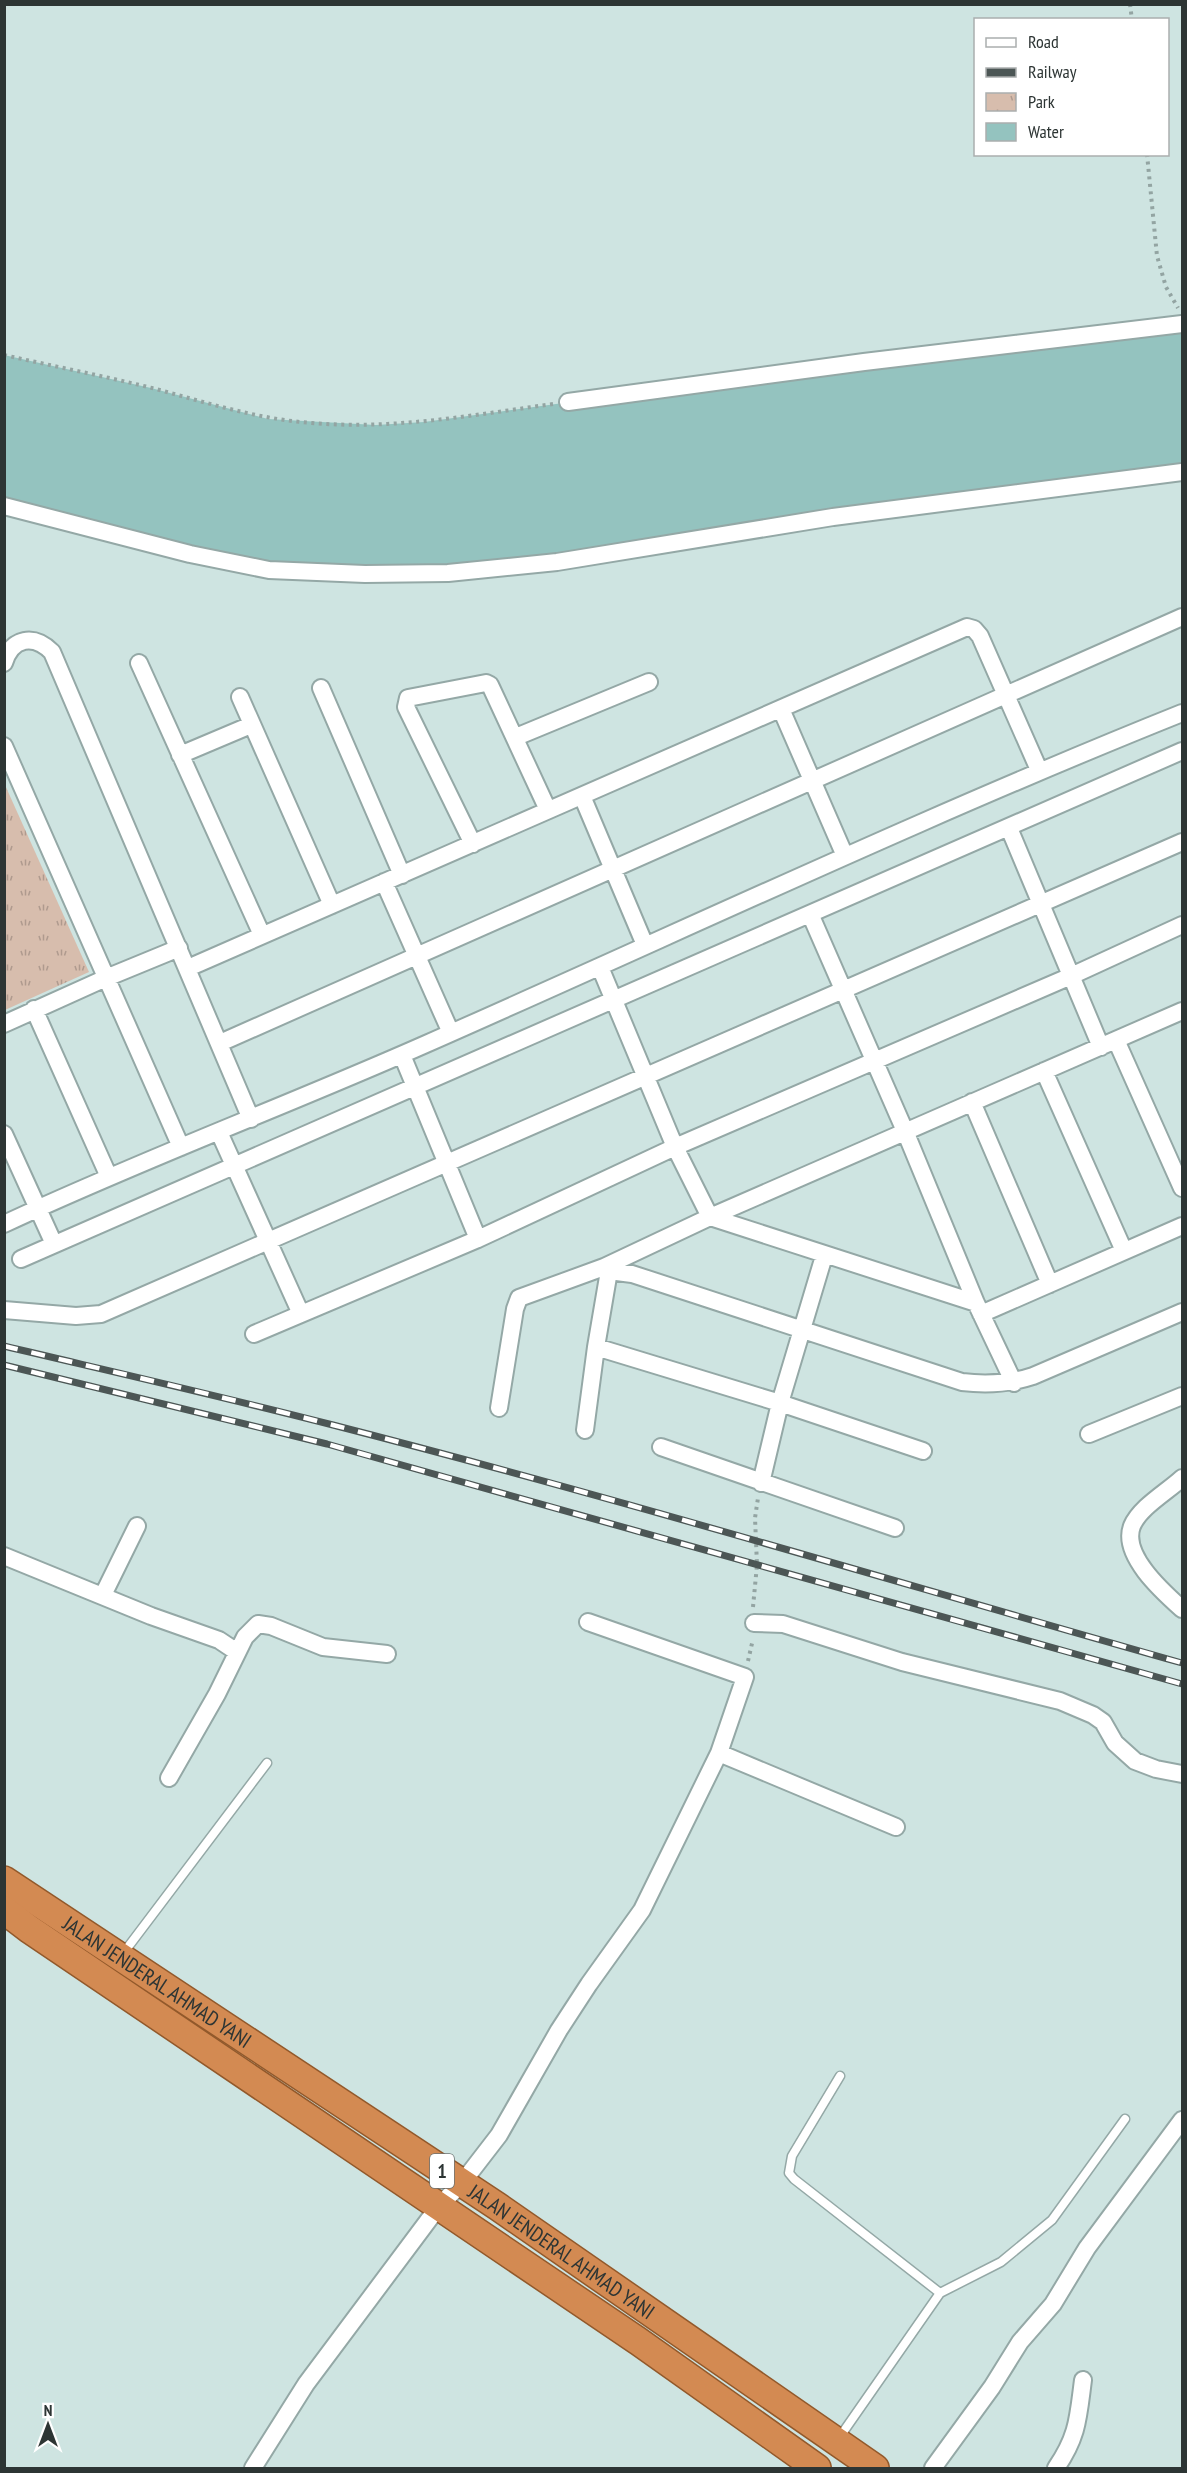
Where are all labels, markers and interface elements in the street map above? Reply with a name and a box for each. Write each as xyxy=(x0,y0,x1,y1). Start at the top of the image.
legend xyxy=(974,18,1169,156)
text: Road xyxy=(1028,30,1059,53)
text: Railway xyxy=(1028,60,1077,83)
text: Park xyxy=(1028,90,1055,113)
text: Water xyxy=(1028,120,1064,143)
street label: JALAN JENDERAL AHMAD YANI xyxy=(57,1909,257,2054)
road number: 1 xyxy=(430,2154,454,2188)
street label: JALAN JENDERAL AHMAD YANI xyxy=(463,2177,660,2325)
north arrow xyxy=(18,2395,78,2455)
text: N xyxy=(44,2400,52,2420)

